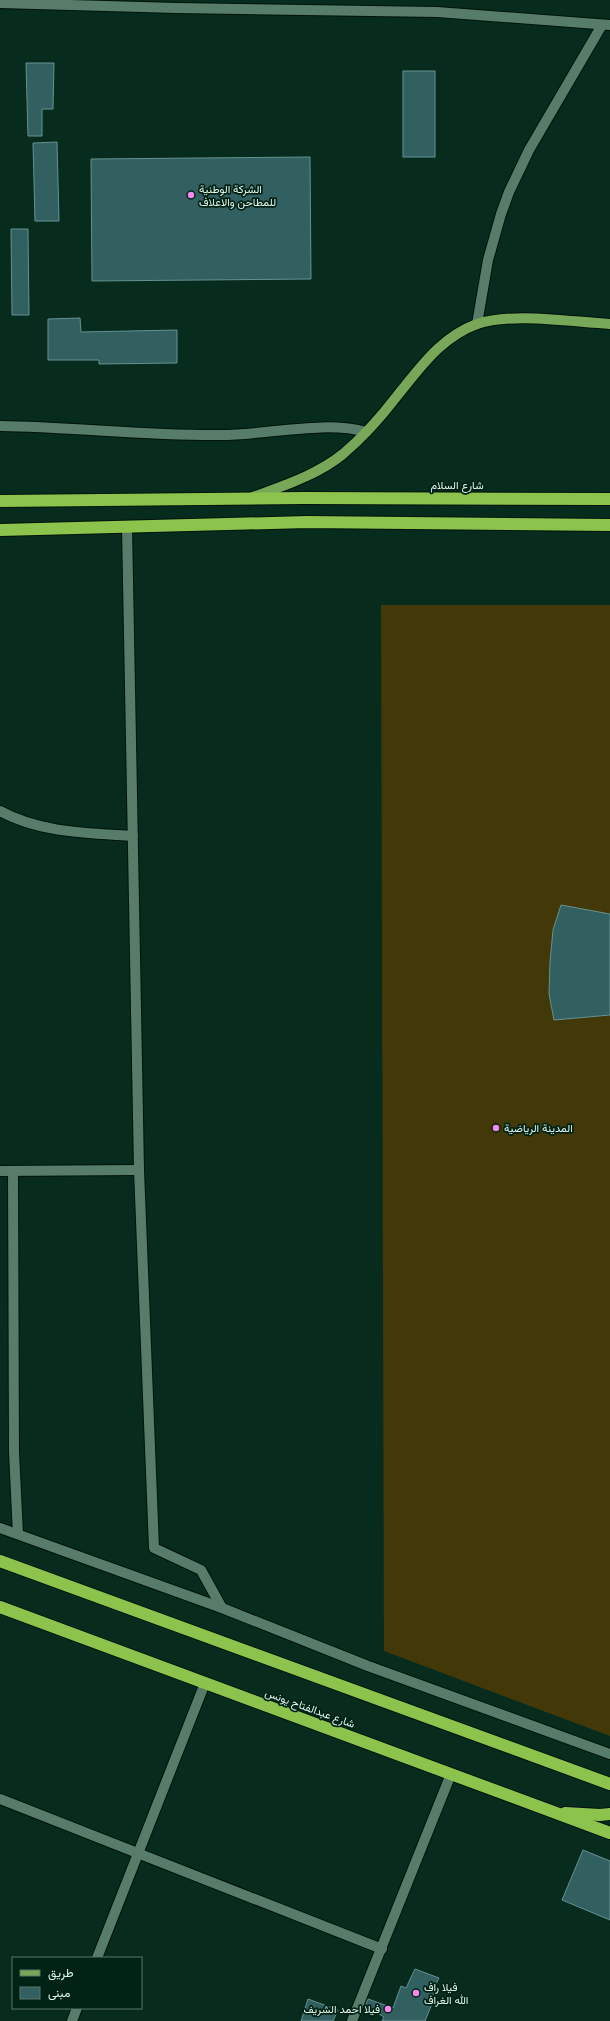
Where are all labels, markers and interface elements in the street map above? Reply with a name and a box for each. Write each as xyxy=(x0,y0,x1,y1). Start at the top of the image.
place label: الشركة الوطنية للمطاحن والاعلاف xyxy=(199,182,276,209)
marker: الشركة الوطنية للمطاحن والاعلاف xyxy=(186,190,196,200)
street label: شارع السلام xyxy=(430,478,484,493)
place label: المدينة الرياضية xyxy=(504,1121,573,1135)
marker: المدينة الرياضية xyxy=(491,1123,501,1133)
street label: شارع عبدالفتاح يونس xyxy=(263,1685,357,1732)
legend xyxy=(12,1957,142,2009)
text: طريق xyxy=(48,1965,74,1981)
place label: فيلا راف الله الغراف xyxy=(424,1980,468,2007)
text: مبنى xyxy=(48,1985,70,2001)
marker: فيلا راف الله الغراف xyxy=(411,1988,421,1998)
place label: فيلا احمد الشريف xyxy=(304,2002,380,2016)
marker: فيلا احمد الشريف xyxy=(383,2004,393,2014)

